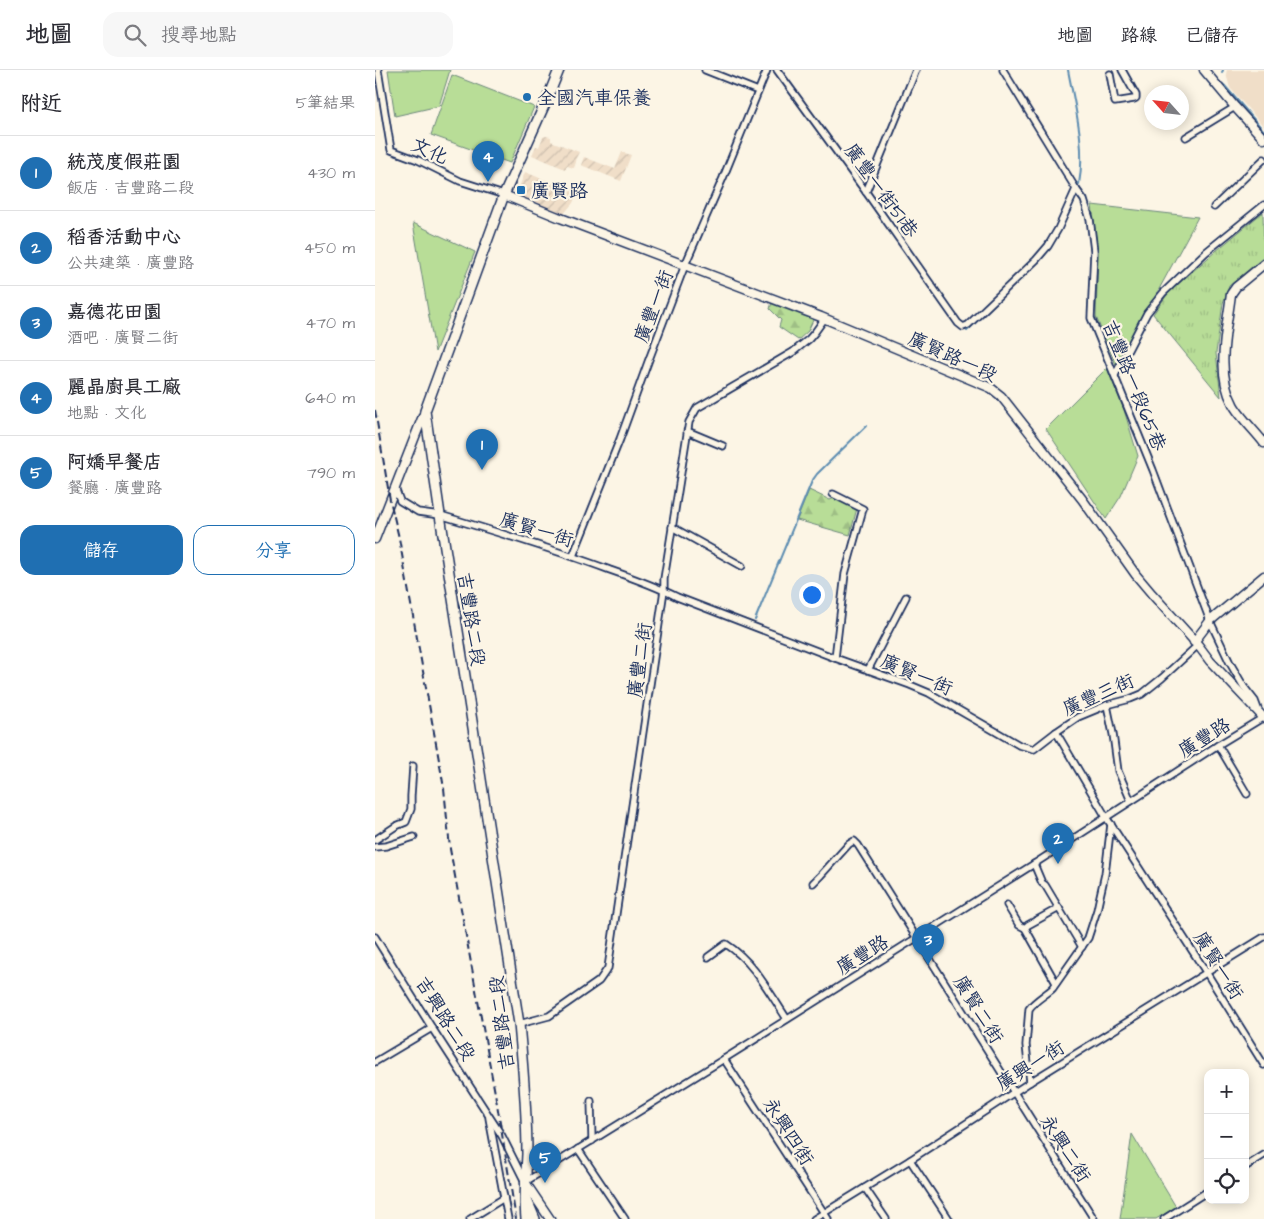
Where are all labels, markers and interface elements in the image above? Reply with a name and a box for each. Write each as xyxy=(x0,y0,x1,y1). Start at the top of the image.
search box xyxy=(103,12,453,57)
text: 地圖 xyxy=(25,18,73,52)
icon: search xyxy=(121,21,149,49)
text: 搜尋地點 xyxy=(161,22,237,49)
text: 地圖 xyxy=(1057,23,1093,48)
text: 路線 xyxy=(1121,23,1157,48)
text: 已儲存 xyxy=(1185,23,1239,48)
place label: 全國汽車保養 xyxy=(537,85,651,112)
north arrow xyxy=(1144,85,1189,130)
text: 附近 xyxy=(20,89,62,118)
marker: 全國汽車保養 xyxy=(521,91,533,103)
text: 5筆結果 xyxy=(296,92,355,114)
street label: 文化 xyxy=(407,131,452,171)
street label: 廣豐一街51巷 xyxy=(837,138,924,244)
pin: 4 xyxy=(472,141,504,182)
text: 統茂度假莊園 xyxy=(67,149,181,176)
text: 1 xyxy=(35,162,37,184)
text: 430 m xyxy=(307,162,355,184)
text: 飯店 · 吉豐路二段 xyxy=(67,177,194,199)
place label: 廣賢路 xyxy=(531,178,588,205)
marker: 廣賢路 xyxy=(515,184,527,196)
text: 稻香活動中心 xyxy=(67,224,181,251)
text: 2 xyxy=(31,237,41,259)
text: 450 m xyxy=(304,237,355,259)
text: 公共建築 · 廣豐路 xyxy=(67,252,194,274)
street label: 廣豐一街 xyxy=(628,266,681,347)
text: 嘉德花田園 xyxy=(67,299,162,326)
text: 3 xyxy=(32,312,40,334)
text: 470 m xyxy=(305,312,355,334)
street label: 吉豐路一段65巷 xyxy=(1095,316,1172,455)
street label: 廣賢路一段 xyxy=(903,326,1001,389)
text: 酒吧 · 廣賢二街 xyxy=(67,327,178,349)
text: 麗晶廚具工廠 xyxy=(67,374,181,401)
text: 4 xyxy=(31,387,41,409)
text: 640 m xyxy=(305,387,355,409)
text: 地點 · 文化 xyxy=(67,402,146,424)
pin: 1 xyxy=(466,429,498,470)
text: 阿嬌早餐店 xyxy=(67,449,162,476)
text: 5 xyxy=(30,462,42,484)
text: 790 m xyxy=(307,462,355,484)
text: 餐廳 · 廣豐路 xyxy=(67,477,162,499)
street label: 廣賢一街 xyxy=(496,506,577,554)
button: 儲存 xyxy=(20,525,183,575)
button: 分享 xyxy=(193,525,355,575)
street label: 吉豐路二段 xyxy=(450,570,491,668)
your location xyxy=(799,582,825,608)
street label: 廣豐二街 xyxy=(622,621,659,700)
street label: 廣賢一街 xyxy=(876,648,957,703)
street label: 廣豐三街 xyxy=(1058,668,1139,723)
street label: 廣豐路 xyxy=(1173,712,1236,765)
pin: 2 xyxy=(1042,823,1074,864)
pin: 3 xyxy=(912,924,944,965)
street label: 廣賢一街 xyxy=(1186,926,1249,1005)
street label: 廣豐路 xyxy=(831,929,894,982)
street label: 廣賢二街 xyxy=(946,970,1009,1049)
street label: 吉興路二段 xyxy=(408,971,481,1066)
street label: 吉豐路二段 xyxy=(483,974,522,1072)
street label: 廣興一街 xyxy=(991,1035,1070,1098)
map controls xyxy=(1204,1069,1249,1204)
button: + xyxy=(1204,1069,1249,1114)
street label: 永興四街 xyxy=(756,1093,820,1171)
street label: 永興二街 xyxy=(1033,1110,1097,1188)
button: − xyxy=(1204,1114,1249,1159)
pin: 5 xyxy=(529,1142,561,1183)
button: locate xyxy=(1204,1159,1249,1204)

